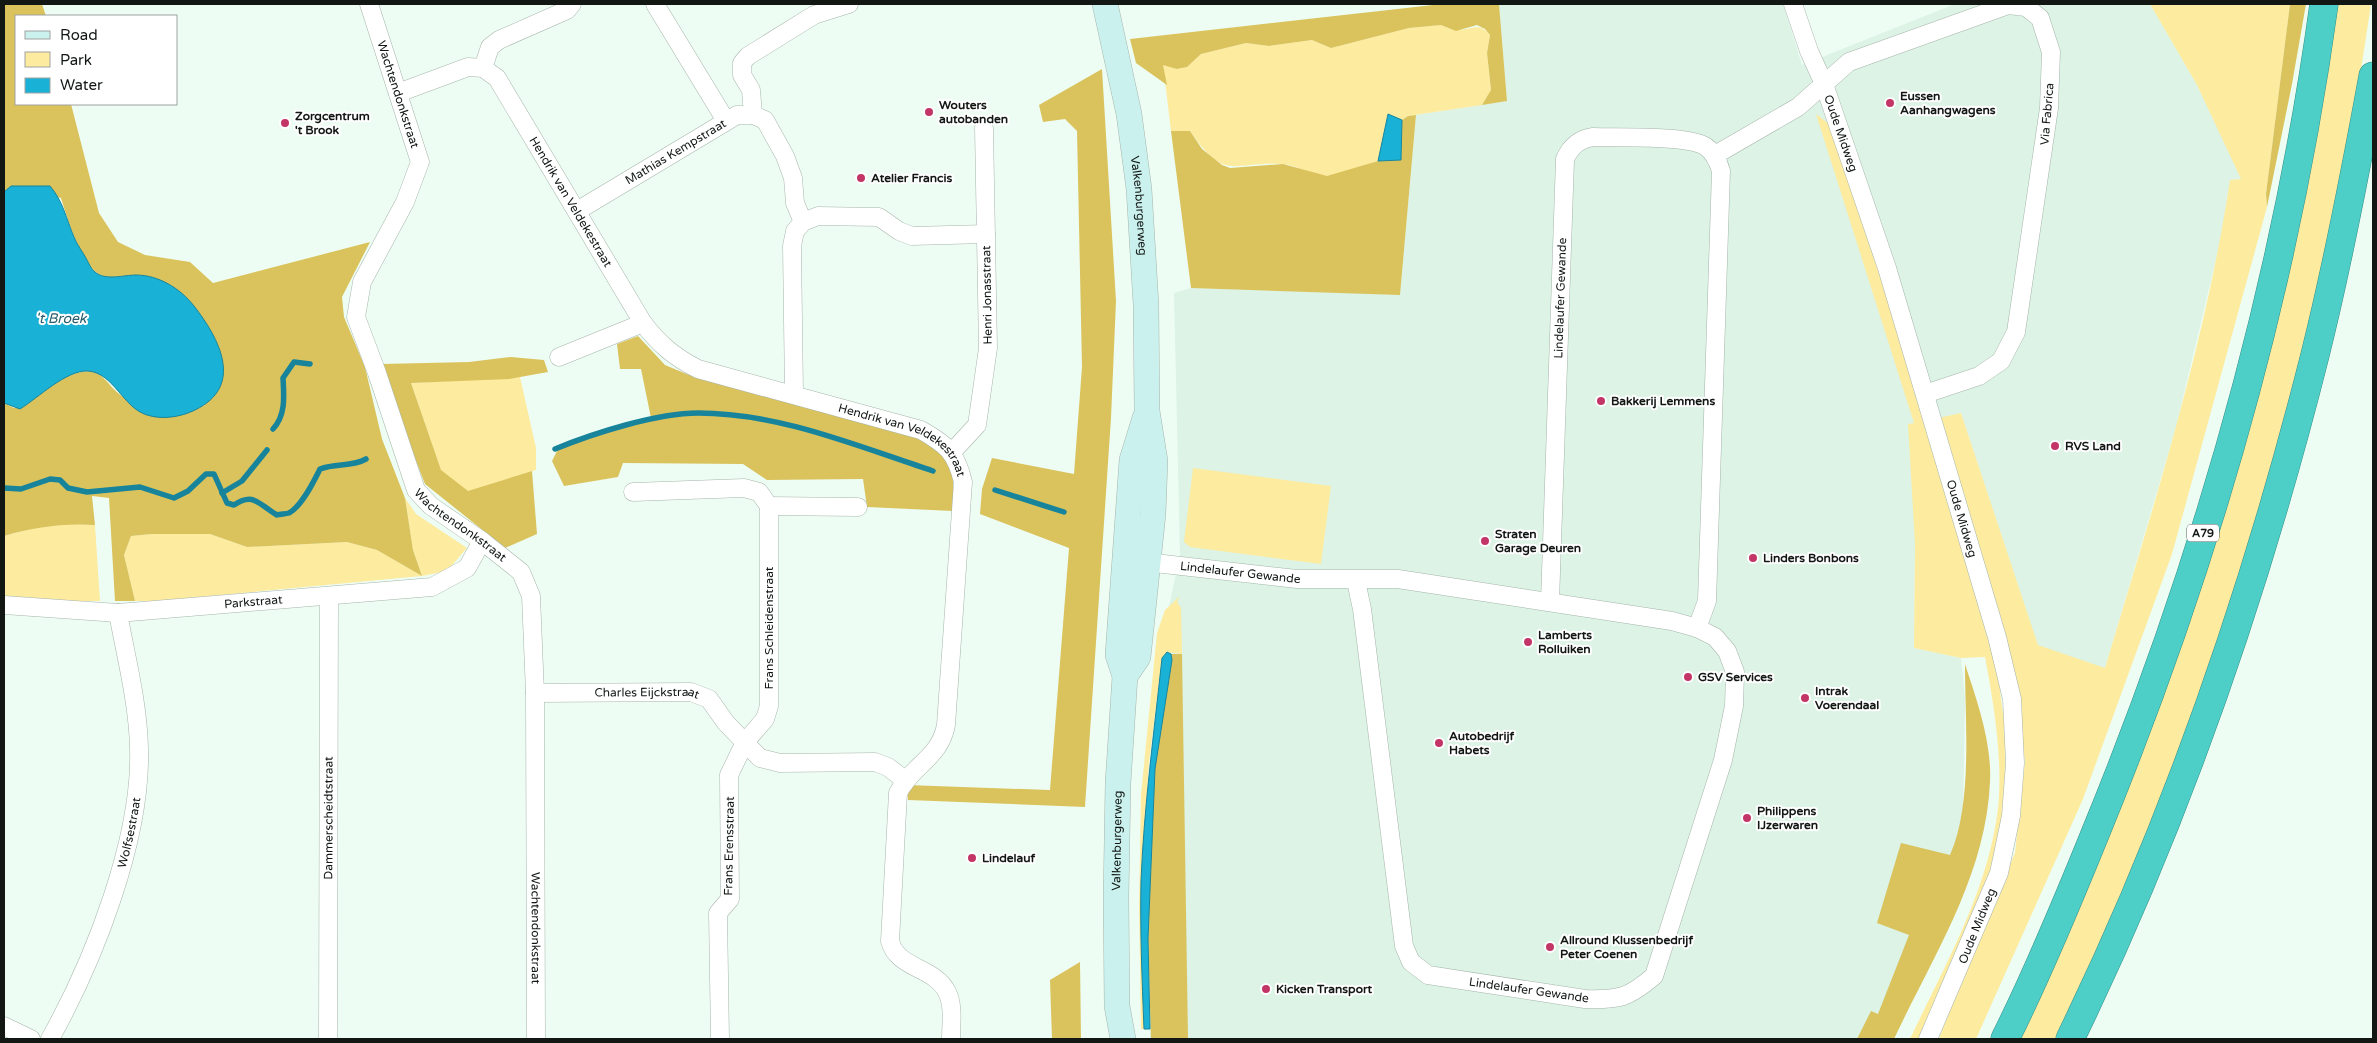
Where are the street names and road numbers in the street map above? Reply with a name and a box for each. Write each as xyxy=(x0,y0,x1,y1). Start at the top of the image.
street label: Wachtendonkstraat xyxy=(374,39,422,150)
street label: Via Fabrica xyxy=(2037,82,2057,146)
street label: Oude Midweg xyxy=(1821,93,1861,174)
street label: Mathias Kempstraat xyxy=(623,116,729,187)
street label: Hendrik van Veldekestraat xyxy=(527,134,615,270)
street label: Valkenburgerweg xyxy=(1128,155,1150,256)
street label: Lindelaufer Gewande xyxy=(1551,237,1569,359)
street label: Henri Jonasstraat xyxy=(979,245,995,345)
street label: Hendrik van Veldekestraat xyxy=(837,401,968,479)
street label: Oude Midweg xyxy=(1944,478,1980,559)
street label: Wachtendonkstraat xyxy=(411,486,509,565)
road number: A79 xyxy=(2187,524,2219,542)
street label: Lindelaufer Gewande xyxy=(1179,559,1301,586)
street label: Frans Schleidenstraat xyxy=(762,566,776,689)
street label: Parkstraat xyxy=(224,592,283,611)
street label: Charles Eijckstraat xyxy=(594,685,702,702)
street label: Dammerscheidtstraat xyxy=(321,756,336,880)
street label: Valkenburgerweg xyxy=(1109,790,1125,891)
street label: Wolfsestraat xyxy=(115,796,143,869)
street label: Frans Erensstraat xyxy=(721,796,737,896)
street label: Wachtendonkstraat xyxy=(529,872,543,985)
street label: Oude Midweg xyxy=(1955,886,1999,966)
street label: Lindelaufer Gewande xyxy=(1468,975,1590,1005)

